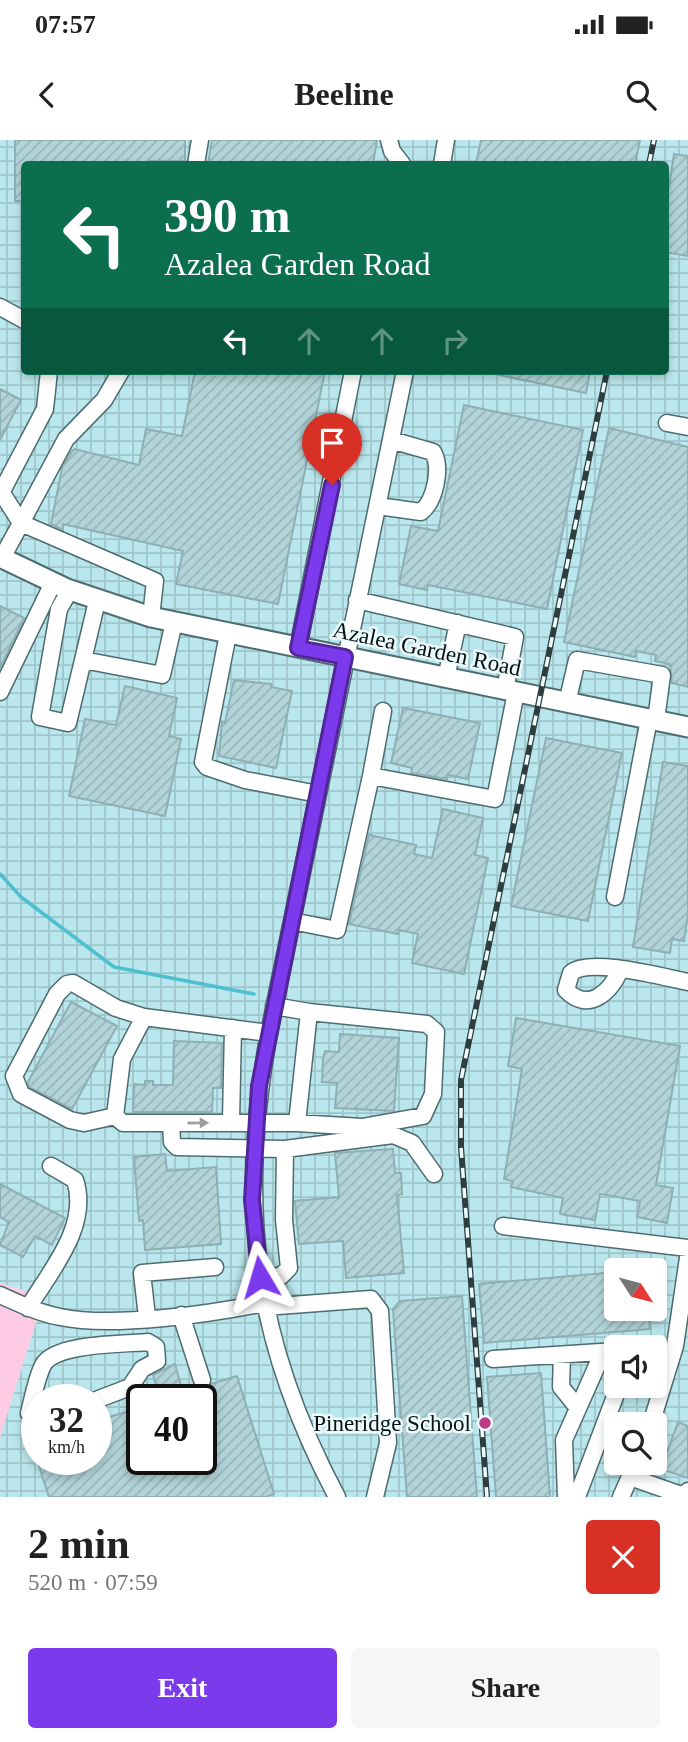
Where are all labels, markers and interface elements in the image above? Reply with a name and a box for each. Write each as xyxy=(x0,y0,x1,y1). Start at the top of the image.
text: 07:57 xyxy=(35,10,96,39)
icon: back xyxy=(28,76,66,114)
text: Beeline xyxy=(294,76,394,112)
icon: search xyxy=(622,76,660,114)
text: 390 m xyxy=(164,188,291,243)
icon: left xyxy=(49,189,140,280)
text: Azalea Garden Road xyxy=(164,246,431,282)
icon: left xyxy=(217,322,255,360)
icon: ahead xyxy=(290,322,328,360)
icon: ahead xyxy=(363,322,401,360)
icon: right xyxy=(436,322,474,360)
pin xyxy=(302,413,362,485)
icon: arrive xyxy=(313,424,351,462)
street label: Azalea Garden Road xyxy=(331,617,524,681)
one-way arrow xyxy=(187,1117,209,1128)
position arrow xyxy=(223,1240,297,1314)
north arrow xyxy=(604,1258,667,1321)
map controls xyxy=(604,1258,667,1475)
button: sound xyxy=(604,1335,667,1398)
speed limit sign: 40 xyxy=(126,1384,217,1475)
text: 32 xyxy=(49,1401,84,1440)
place label: Pineridge School xyxy=(313,1411,471,1436)
button: search xyxy=(604,1412,667,1475)
marker: Pineridge School xyxy=(477,1415,493,1431)
text: km/h xyxy=(48,1437,85,1457)
button: close xyxy=(586,1520,660,1594)
text: 2 min xyxy=(28,1521,130,1567)
text: 520 m · 07:59 xyxy=(28,1570,158,1595)
button: Exit xyxy=(28,1648,337,1728)
button: Share xyxy=(351,1648,660,1728)

